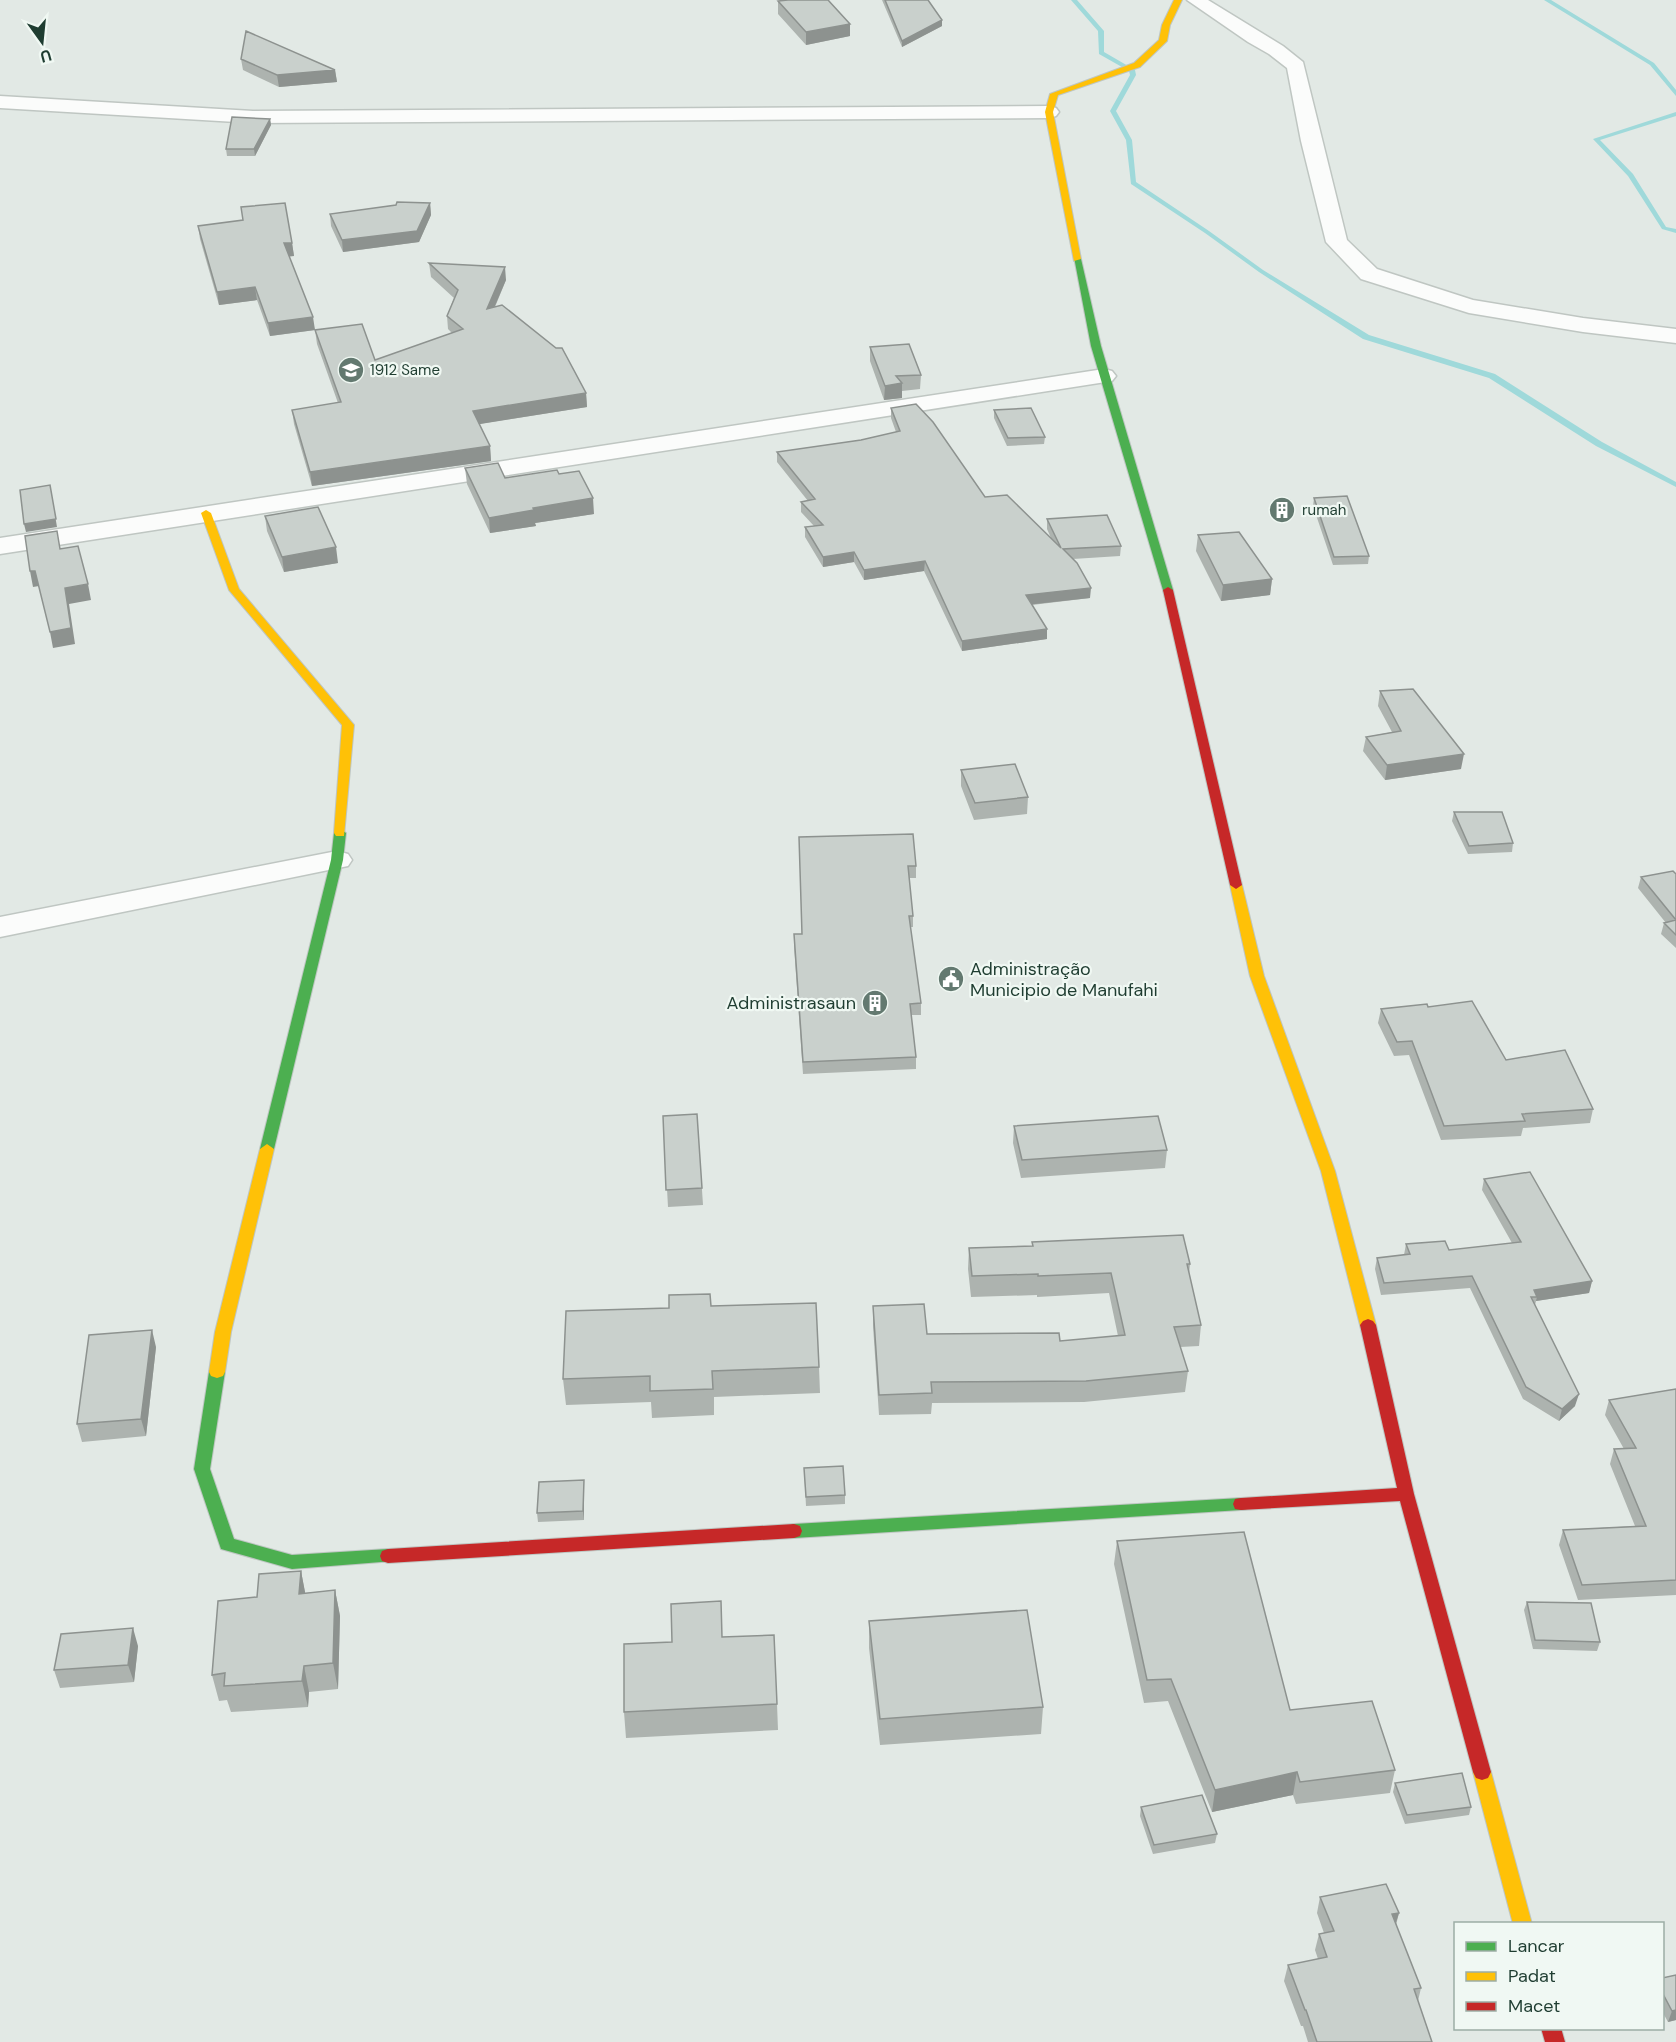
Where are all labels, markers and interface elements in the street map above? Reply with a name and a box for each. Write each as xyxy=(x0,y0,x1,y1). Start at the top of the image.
north arrow xyxy=(12,12,72,72)
text: U xyxy=(38,44,54,68)
school or university icon: 1912 Same xyxy=(336,355,366,385)
place label: 1912 Same xyxy=(370,360,440,380)
building icon: rumah xyxy=(1267,495,1297,525)
place label: rumah xyxy=(1302,500,1346,520)
place label: Administração Municipio de Manufahi xyxy=(970,957,1158,1002)
public building icon: Administração Municipio de Manufahi xyxy=(936,964,966,994)
building icon: Administrasaun xyxy=(860,988,890,1018)
place label: Administrasaun xyxy=(727,991,856,1015)
legend xyxy=(1454,1922,1664,2030)
text: Lancar xyxy=(1508,1934,1565,1958)
text: Padat xyxy=(1508,1964,1556,1988)
text: Macet xyxy=(1508,1994,1560,2018)

